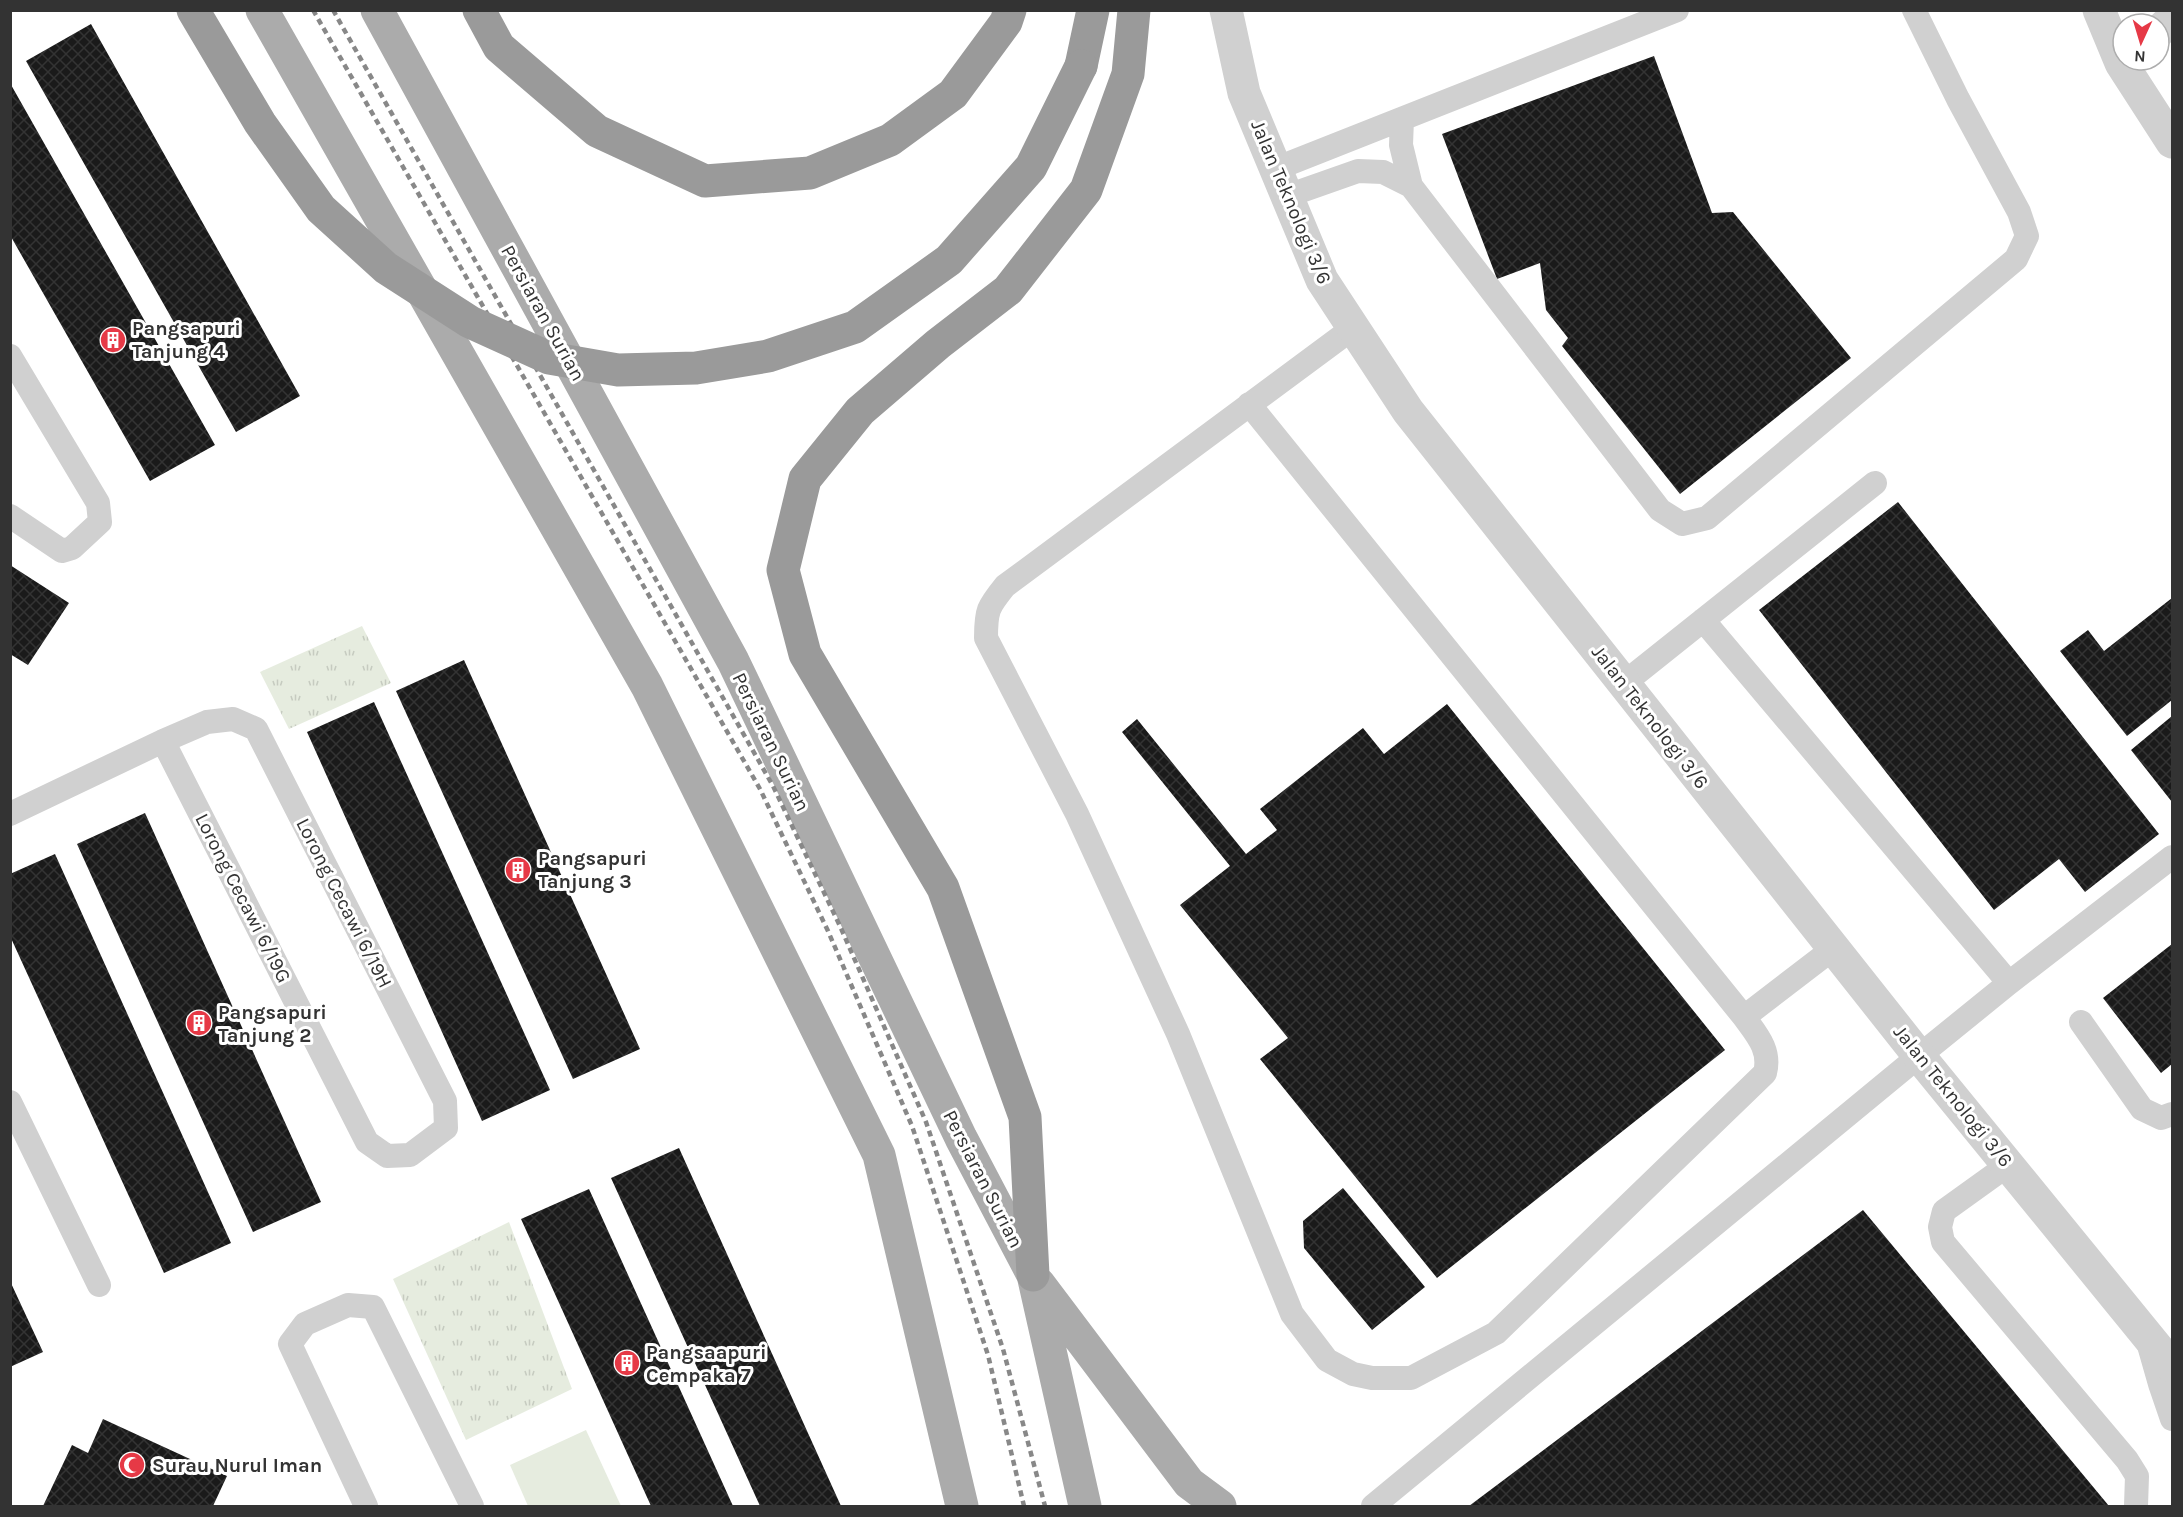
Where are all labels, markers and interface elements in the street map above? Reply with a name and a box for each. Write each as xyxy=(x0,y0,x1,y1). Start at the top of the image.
north arrow xyxy=(2111,12,2171,72)
text: N xyxy=(2134,47,2146,66)
street label: Jalan Teknologi 3/6 xyxy=(1246,117,1336,287)
street label: Persiaran Surian xyxy=(496,241,590,385)
place label: Pangsapuri Tanjung 4 xyxy=(132,317,241,363)
building icon: Pangsapuri Tanjung 4 xyxy=(98,325,128,355)
street label: Jalan Teknologi 3/6 xyxy=(1587,641,1713,793)
street label: Persiaran Surian xyxy=(727,669,815,815)
street label: Lorong Cecawi 6/19G xyxy=(190,810,296,986)
street label: Lorong Cecawi 6/19H xyxy=(291,814,397,992)
place label: Pangsapuri Tanjung 3 xyxy=(538,847,647,893)
building icon: Pangsapuri Tanjung 3 xyxy=(503,855,533,885)
place label: Pangsapuri Tanjung 2 xyxy=(218,1001,327,1047)
building icon: Pangsapuri Tanjung 2 xyxy=(184,1008,214,1038)
street label: Jalan Teknologi 3/6 xyxy=(1889,1020,2017,1172)
street label: Persiaran Surian xyxy=(938,1106,1028,1252)
place label: Pangsaapuri Cempaka 7 xyxy=(646,1341,767,1387)
building icon: Pangsaapuri Cempaka 7 xyxy=(612,1348,642,1378)
mosque icon: Surau Nurul Iman xyxy=(117,1450,147,1480)
place label: Surau Nurul Iman xyxy=(152,1454,322,1477)

